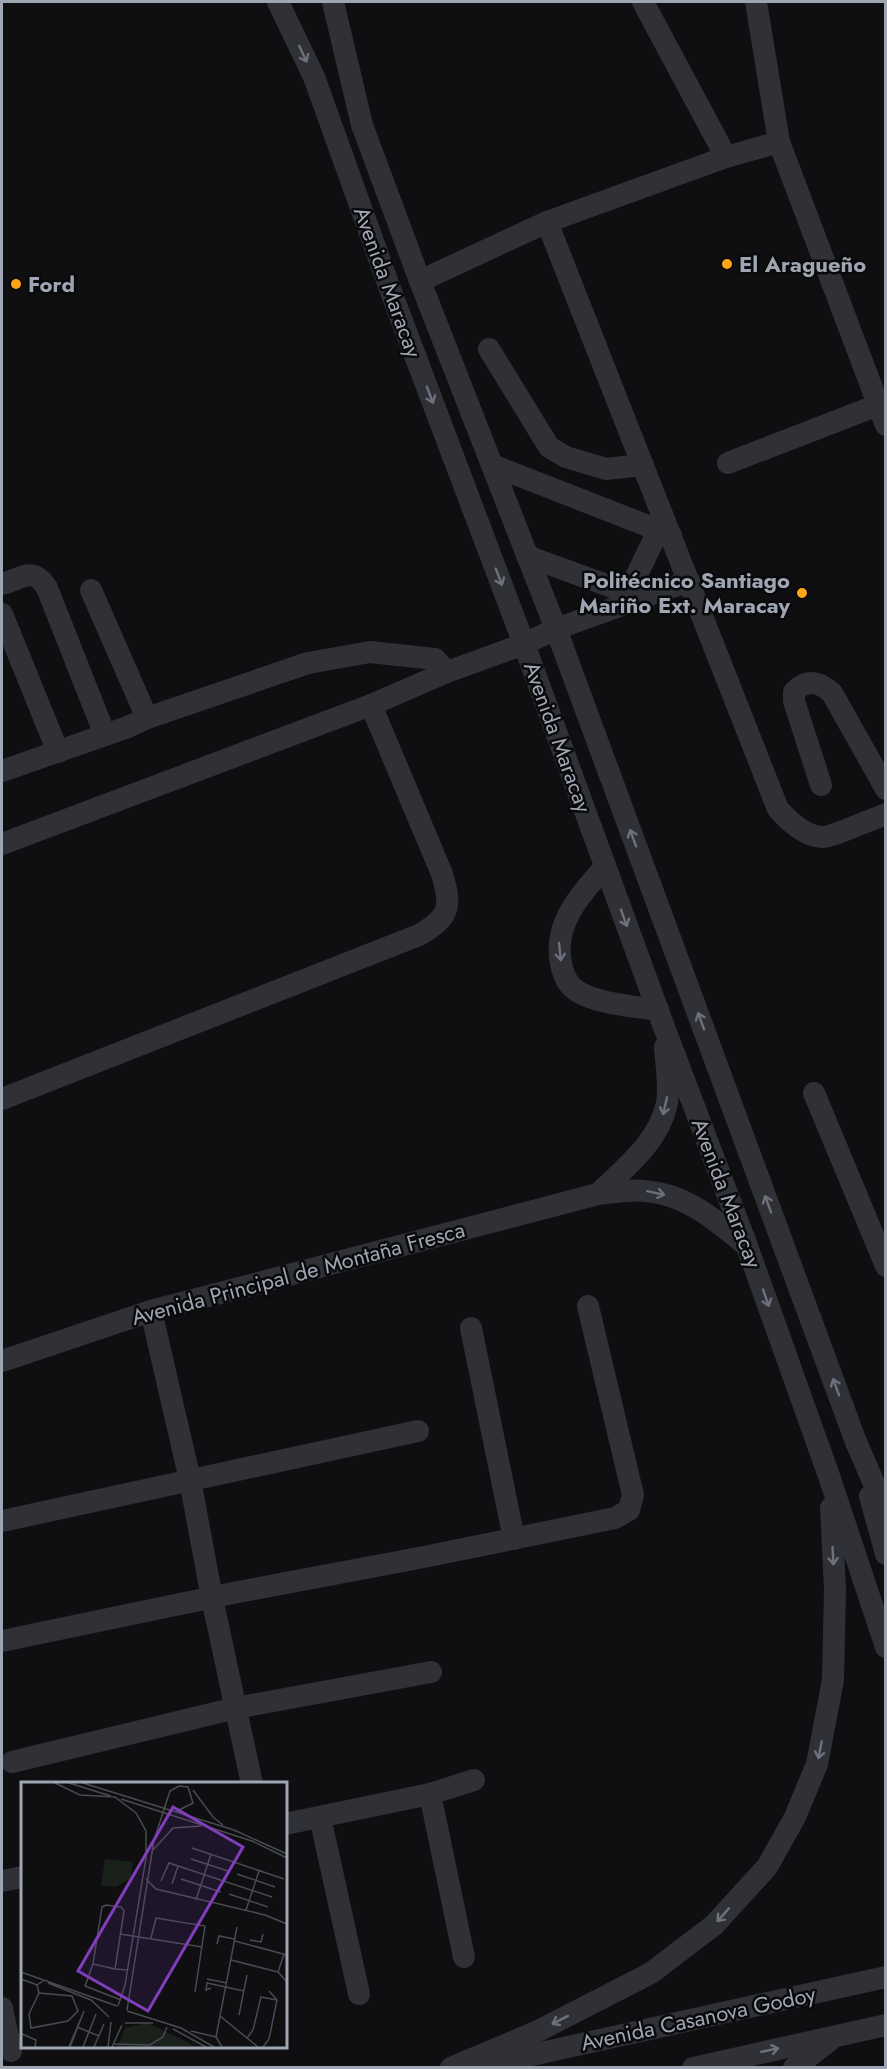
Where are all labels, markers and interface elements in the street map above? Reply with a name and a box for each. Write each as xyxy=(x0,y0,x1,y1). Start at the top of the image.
one-way arrow xyxy=(298,45,310,63)
street label: Avenida Maracay xyxy=(346,202,430,362)
place label: El Aragueño xyxy=(739,248,866,280)
marker: El Aragueño xyxy=(720,257,734,271)
place label: Ford xyxy=(28,268,75,300)
marker: Ford xyxy=(9,277,23,291)
one-way arrow xyxy=(425,385,436,403)
place label: Politécnico Santiago Mariño Ext. Maracay xyxy=(579,564,791,621)
one-way arrow xyxy=(494,567,505,586)
marker: Politécnico Santiago Mariño Ext. Maracay xyxy=(795,586,809,600)
street label: Avenida Maracay xyxy=(516,657,600,817)
one-way arrow xyxy=(627,829,638,848)
one-way arrow xyxy=(619,908,630,926)
one-way arrow xyxy=(555,942,566,962)
one-way arrow xyxy=(694,1012,705,1031)
one-way arrow xyxy=(658,1096,670,1115)
street label: Avenida Maracay xyxy=(684,1113,770,1273)
one-way arrow xyxy=(646,1188,666,1199)
one-way arrow xyxy=(762,1195,773,1214)
street label: Avenida Principal de Montaña Fresca xyxy=(128,1213,468,1333)
one-way arrow xyxy=(761,1288,772,1307)
one-way arrow xyxy=(830,1378,841,1397)
one-way arrow xyxy=(828,1545,839,1565)
one-way arrow xyxy=(814,1739,825,1759)
inset map xyxy=(21,1782,286,2048)
one-way arrow xyxy=(716,1908,730,1923)
street label: Avenida Casanova Godoy xyxy=(578,1977,819,2059)
one-way arrow xyxy=(551,2015,569,2026)
one-way arrow xyxy=(761,2044,780,2056)

